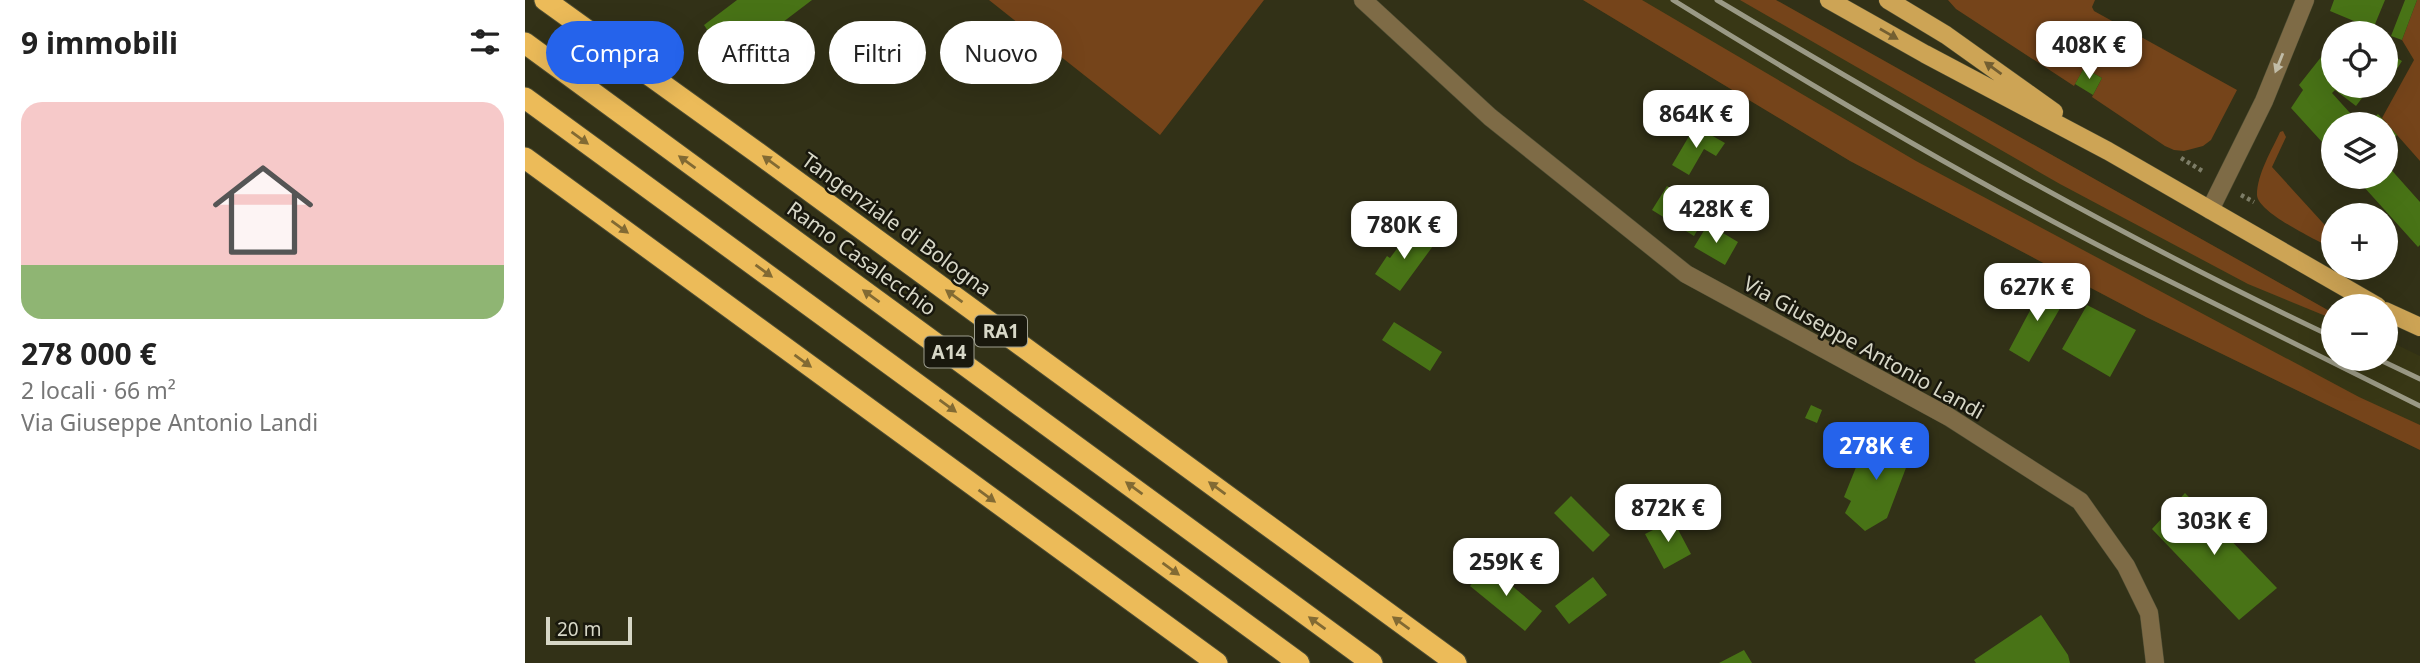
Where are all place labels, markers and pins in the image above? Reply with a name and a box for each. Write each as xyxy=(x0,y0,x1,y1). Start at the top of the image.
pin: 408K € xyxy=(2032,22,2146,81)
pin: 864K € xyxy=(1639,90,1753,150)
pin: 428K € xyxy=(1659,186,1773,245)
pin: 780K € xyxy=(1347,202,1461,261)
pin: 627K € xyxy=(1980,264,2094,323)
pin: 278K € xyxy=(1819,422,1933,482)
pin: 872K € xyxy=(1611,484,1725,544)
pin: 303K € xyxy=(2157,498,2271,557)
pin: 259K € xyxy=(1449,538,1563,598)

